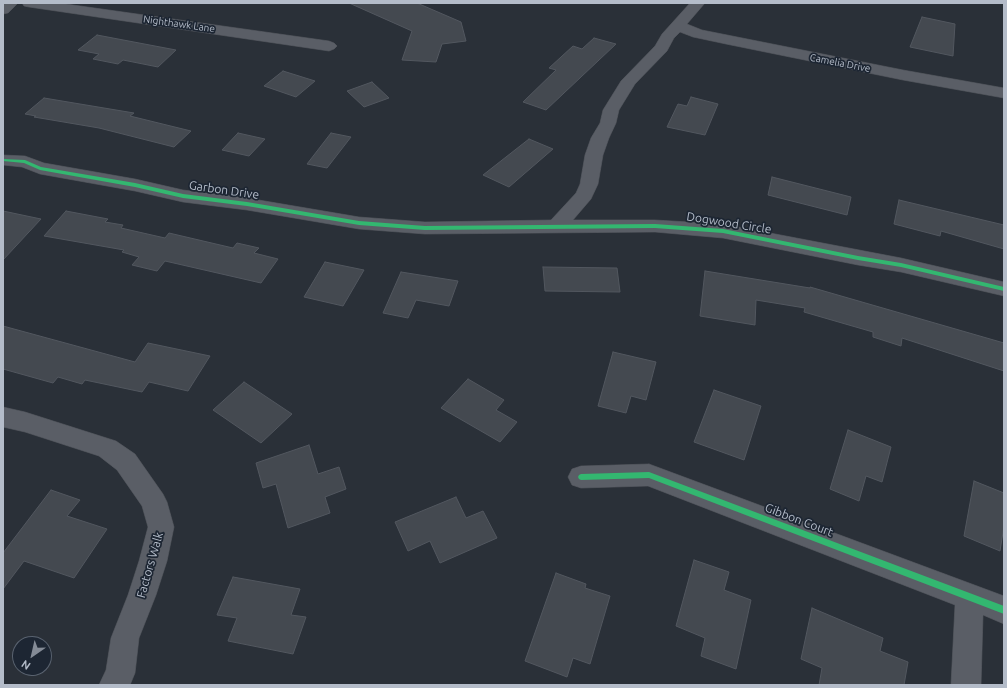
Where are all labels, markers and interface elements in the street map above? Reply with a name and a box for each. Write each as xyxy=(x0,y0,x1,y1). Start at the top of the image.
street label: Nighthawk Lane xyxy=(142,13,216,35)
street label: Camelia Drive xyxy=(809,51,871,75)
street label: Garbon Drive xyxy=(188,178,260,202)
street label: Dogwood Circle xyxy=(686,209,772,237)
street label: Gibbon Court xyxy=(763,500,835,540)
street label: Factors Walk xyxy=(134,530,166,600)
north arrow xyxy=(12,636,52,676)
text: N xyxy=(19,658,33,672)

